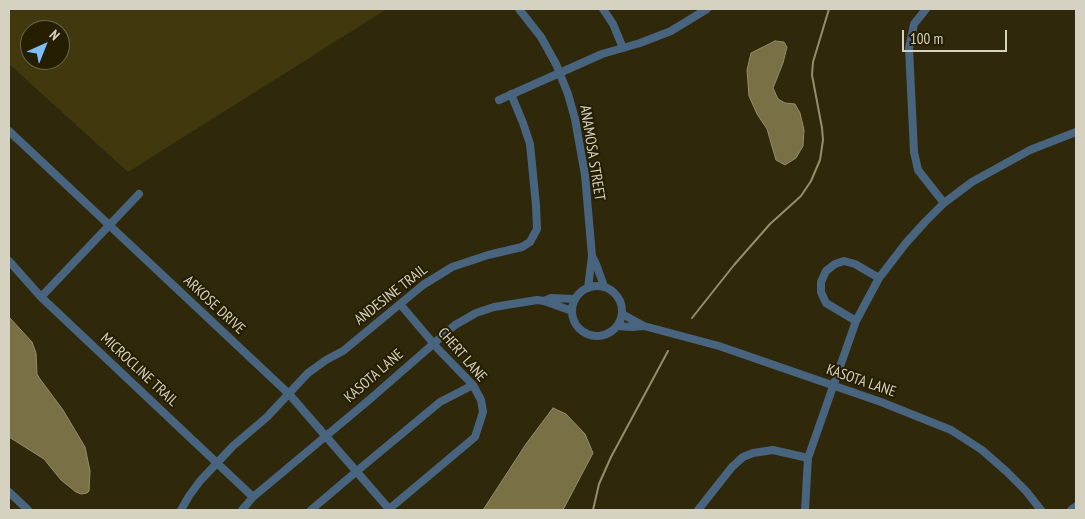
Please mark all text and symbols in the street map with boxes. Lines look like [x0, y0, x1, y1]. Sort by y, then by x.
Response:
north arrow [20, 20, 70, 70]
scale bar [905, 20, 1010, 52]
text: N [46, 26, 64, 44]
text: 100 m [910, 29, 943, 48]
street label: ANAMOSA STREET [576, 104, 608, 202]
street label: ANDESINE TRAIL [351, 261, 431, 329]
street label: ARKOSE DRIVE [179, 272, 249, 338]
street label: CHERT LANE [434, 324, 490, 386]
street label: MICROCLINE TRAIL [96, 329, 182, 411]
street label: KASOTA LANE [341, 345, 407, 407]
street label: KASOTA LANE [824, 361, 898, 401]

